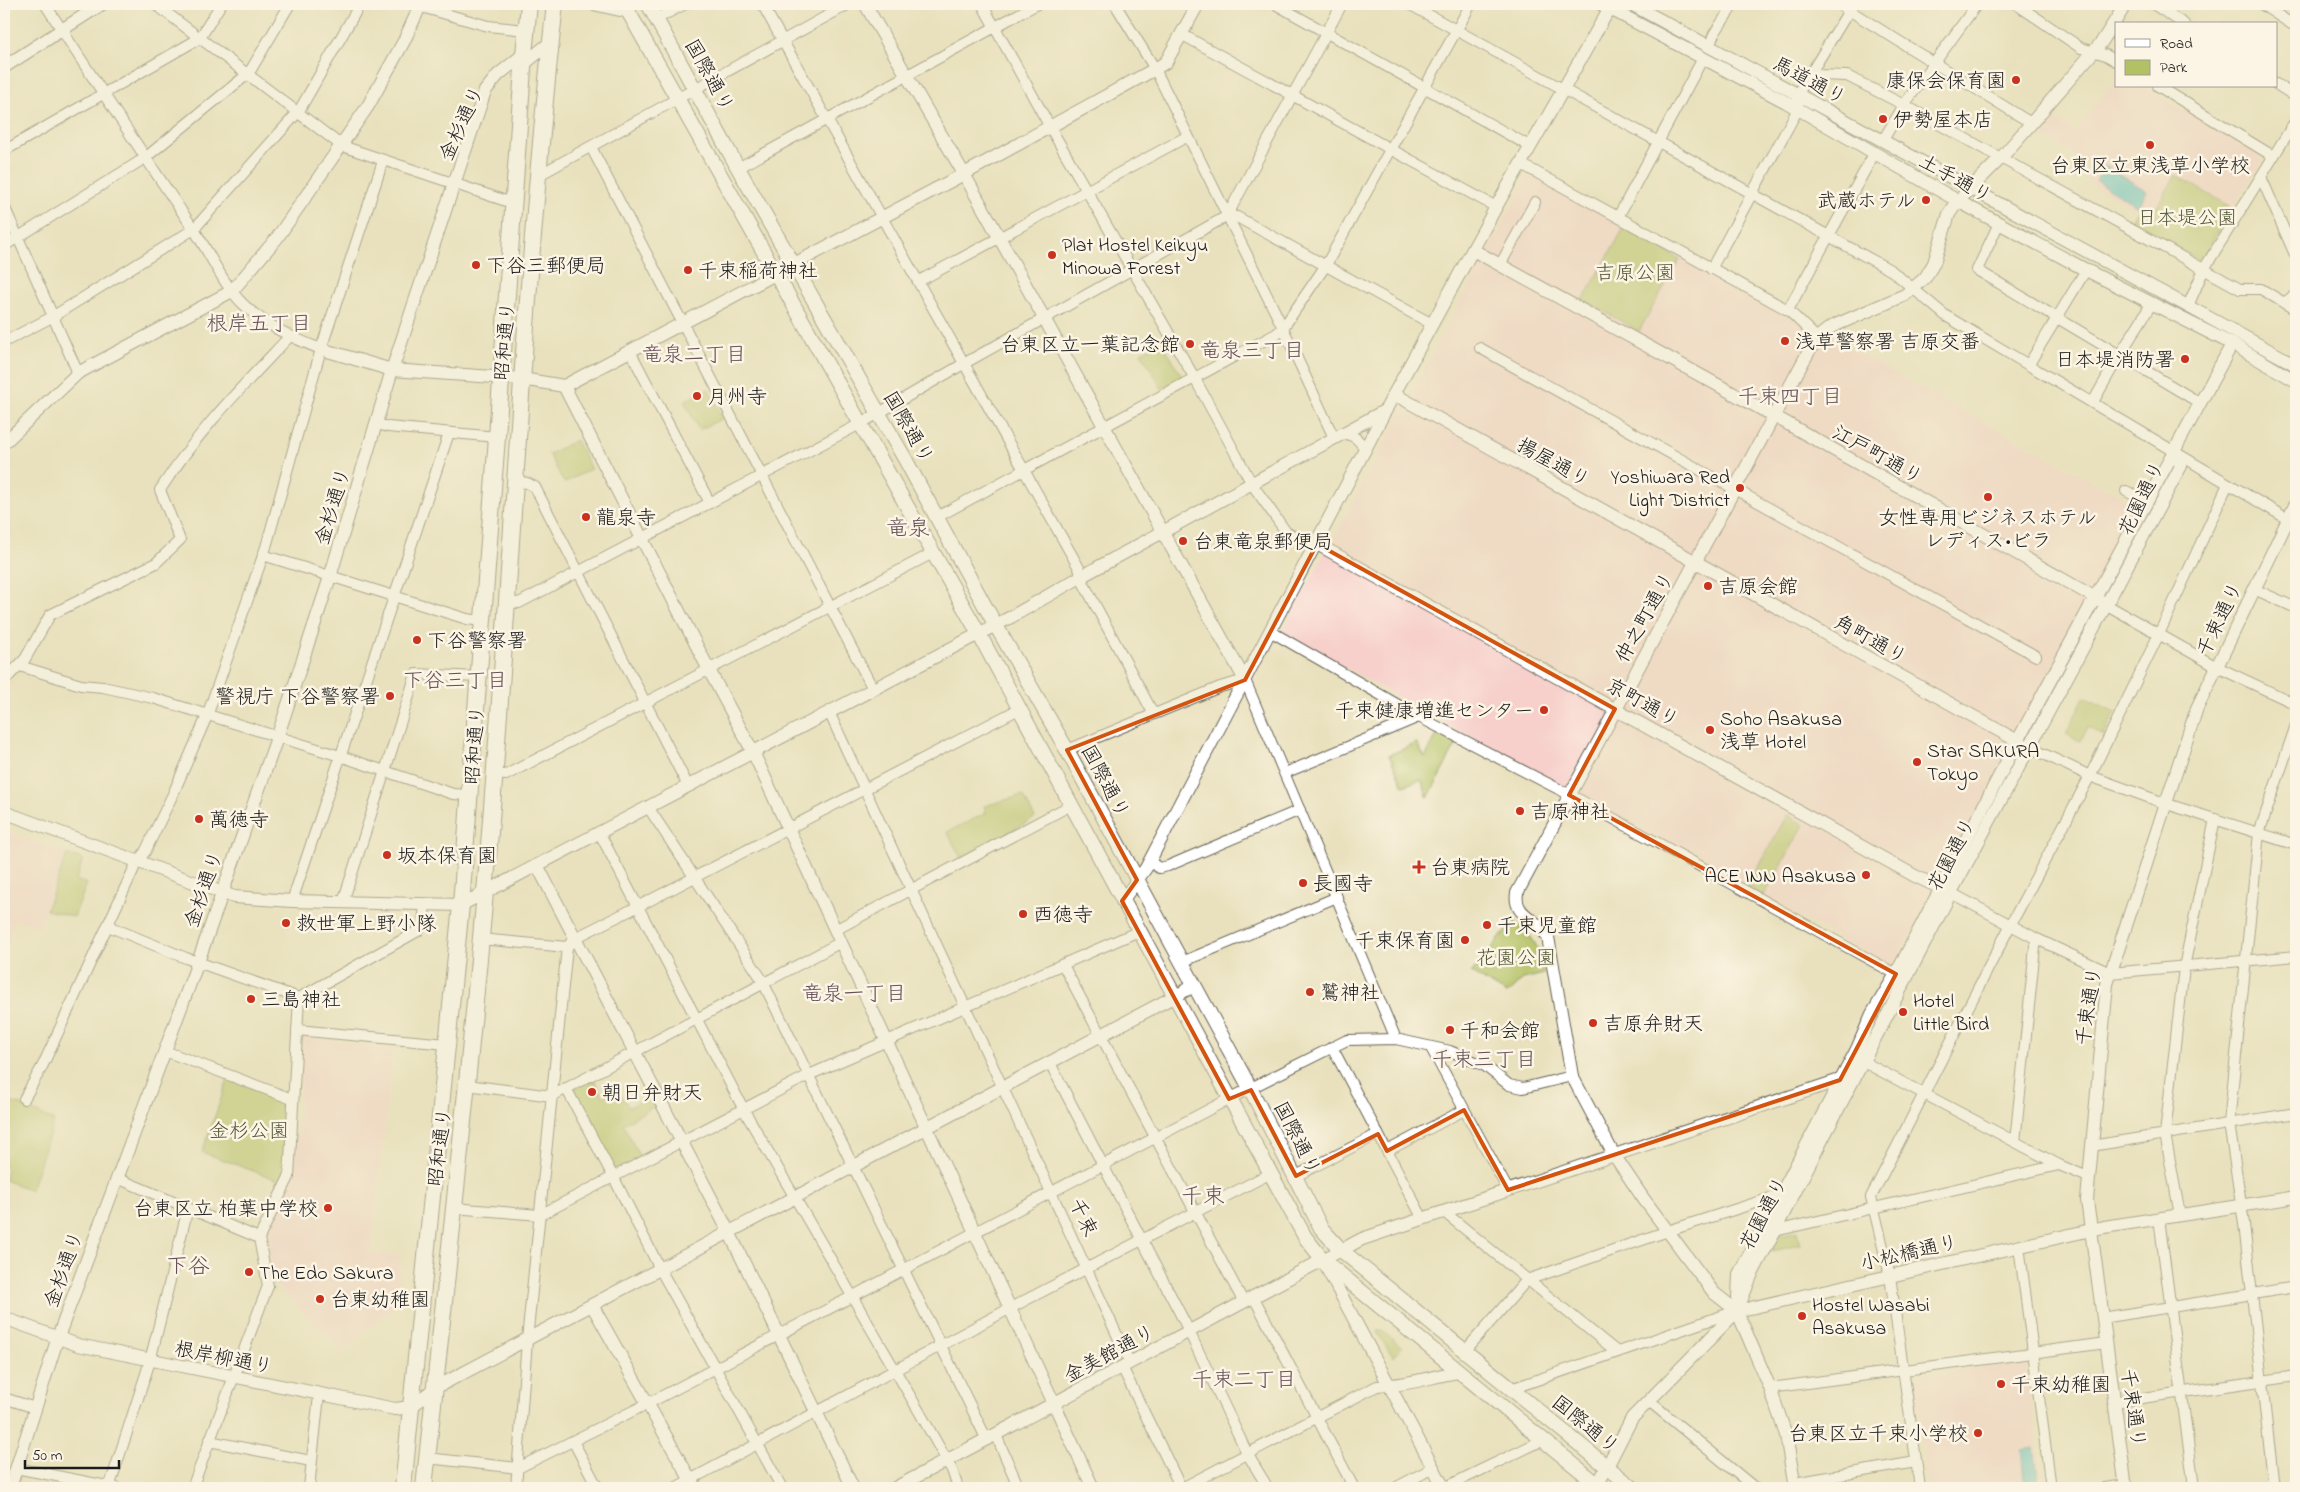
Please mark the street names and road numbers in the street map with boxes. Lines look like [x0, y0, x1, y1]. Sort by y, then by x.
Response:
street label: 国際通り [676, 34, 740, 118]
street label: 馬道通り [1767, 51, 1851, 114]
street label: 金杉通り [433, 82, 493, 166]
street label: 土手通り [1913, 148, 1997, 212]
street label: 昭和通り [489, 300, 524, 382]
street label: 国際通り [874, 386, 939, 470]
street label: 江戸町通り [1826, 419, 1928, 493]
street label: 揚屋通り [1511, 432, 1595, 496]
street label: 花園通り [2113, 457, 2174, 541]
street label: 金杉通り [309, 464, 360, 549]
street label: 仲之町通り [1609, 567, 1683, 669]
street label: 千束通り [2191, 578, 2252, 662]
street label: 角町通り [1828, 609, 1912, 673]
street label: 京町通り [1600, 672, 1684, 736]
street label: 昭和通り [459, 704, 494, 786]
street label: 国際通り [1072, 740, 1135, 824]
street label: 花園通り [1922, 813, 1985, 897]
street label: 金杉通り [179, 847, 232, 932]
street label: 千束通り [2070, 965, 2111, 1048]
street label: 国際通り [1265, 1097, 1327, 1181]
street label: 昭和通り [422, 1106, 461, 1189]
street label: 花園通り [1734, 1172, 1797, 1256]
street label: 千束 [1060, 1194, 1103, 1242]
street label: 金杉通り [38, 1227, 93, 1312]
street label: 小松橋通り [1858, 1229, 1962, 1280]
street label: 金美館通り [1059, 1319, 1161, 1391]
street label: 根岸柳通り [172, 1336, 275, 1383]
street label: 千束通り [2112, 1367, 2151, 1450]
street label: 国際通り [1544, 1390, 1625, 1462]

